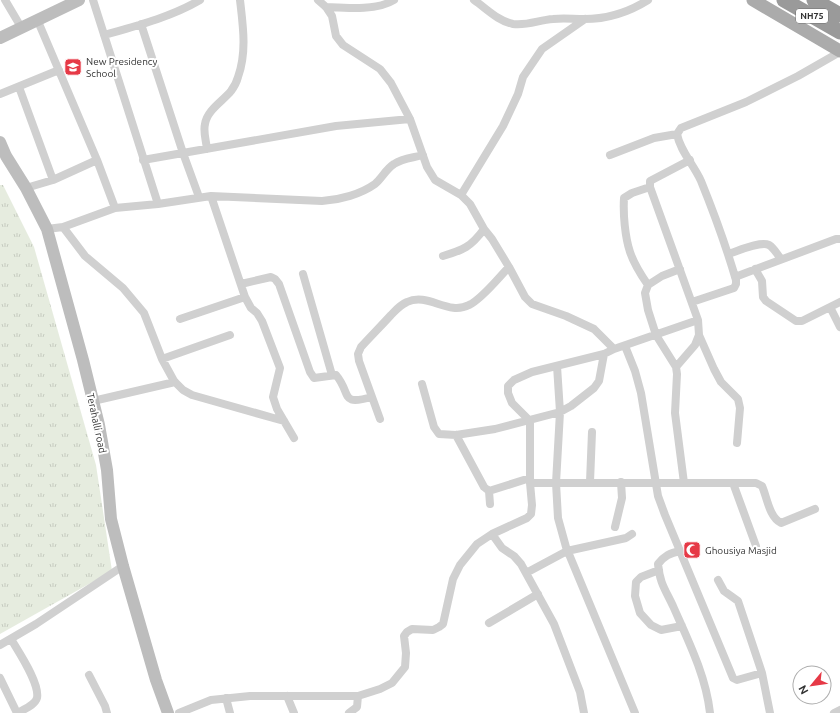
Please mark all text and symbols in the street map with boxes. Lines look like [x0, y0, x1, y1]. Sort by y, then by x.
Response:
road number: NH75 [796, 9, 828, 23]
place label: New Presidency School [86, 56, 158, 79]
school or university icon: New Presidency School [63, 57, 83, 77]
street label: Terahalli road [85, 392, 108, 454]
mosque icon: Ghousiya Masjid [682, 540, 702, 560]
place label: Ghousiya Masjid [705, 545, 777, 556]
north arrow [792, 665, 832, 705]
text: N [796, 683, 810, 696]

